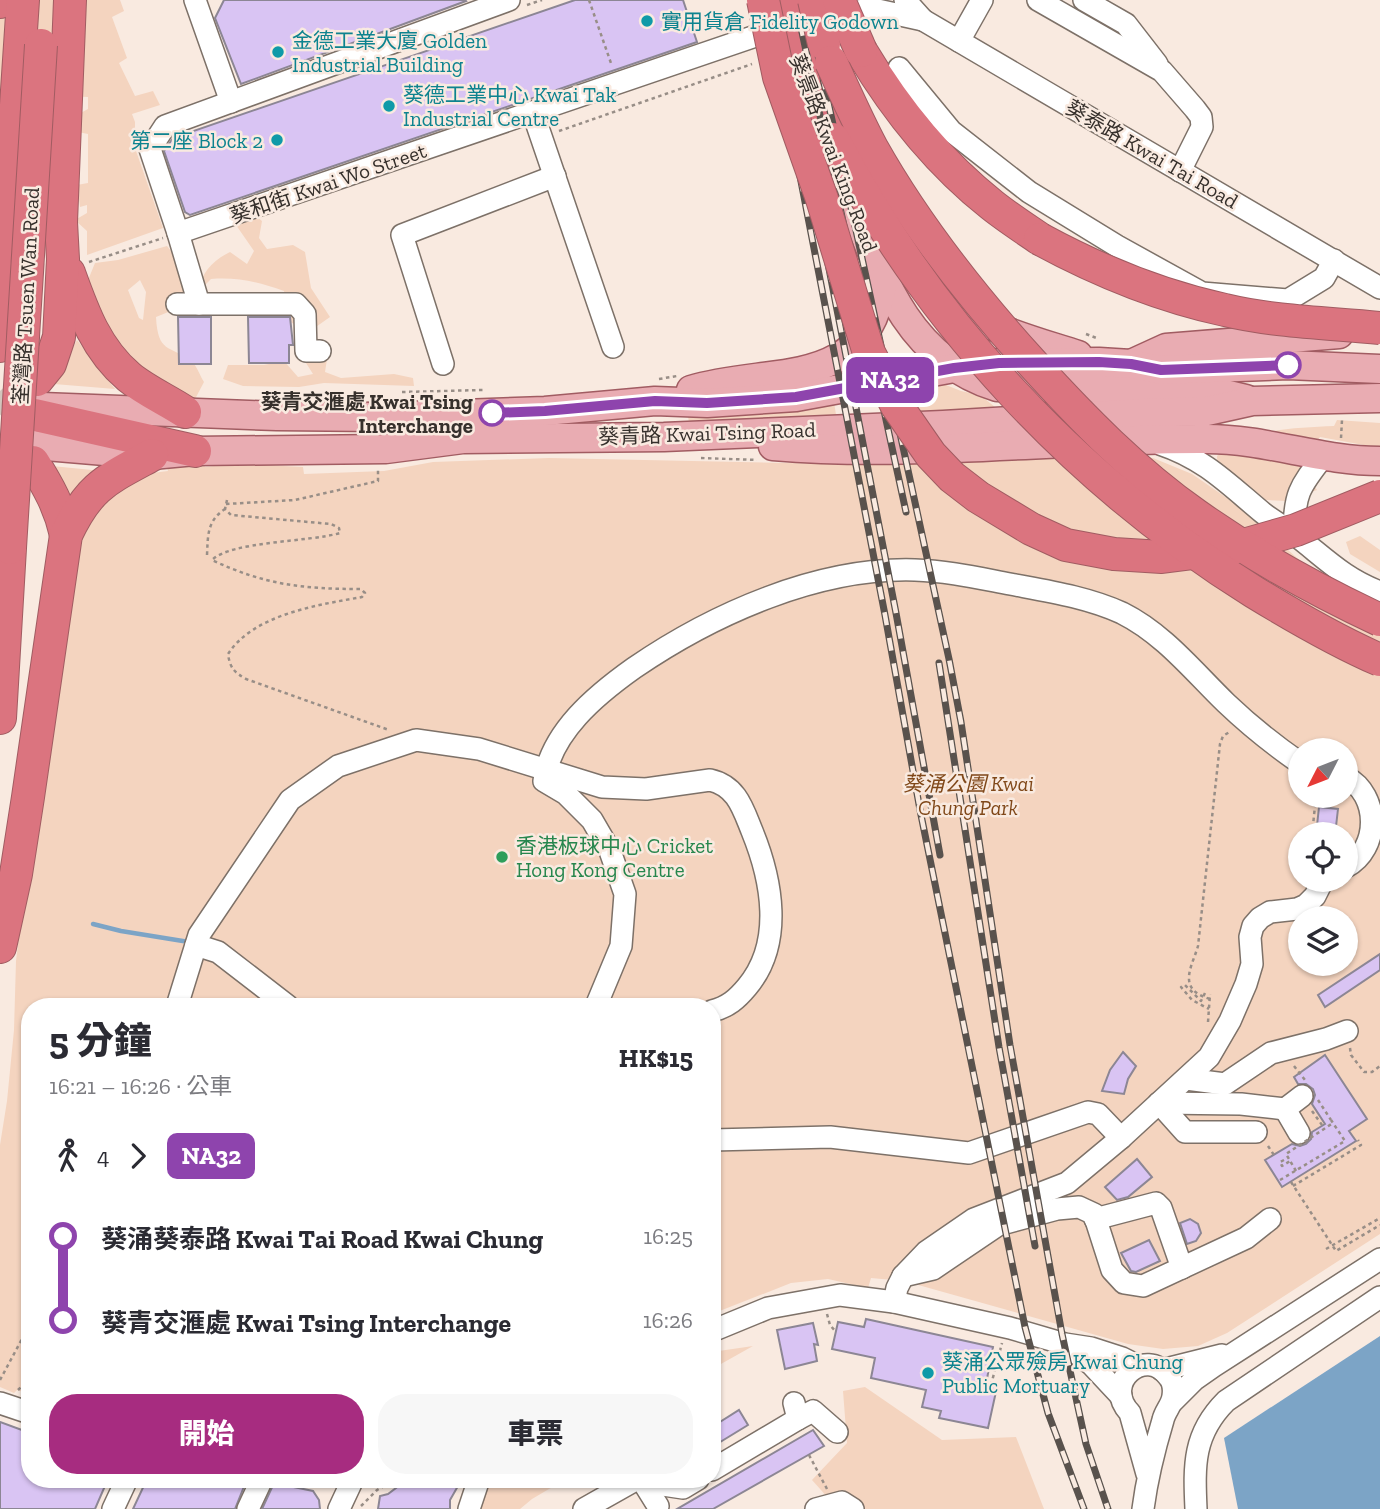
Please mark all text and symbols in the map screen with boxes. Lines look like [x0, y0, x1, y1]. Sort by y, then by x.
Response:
place label: 實用貨倉 Fidelity Godown [661, 9, 899, 34]
marker: 實用貨倉 Fidelity Godown [639, 13, 655, 29]
place label: 金德工業大廈 Golden Industrial Building [292, 28, 487, 77]
marker: 金德工業大廈 Golden Industrial Building [270, 44, 286, 60]
street label: 葵景路 Kwai King Road [785, 50, 883, 256]
place label: 葵德工業中心 Kwai Tak Industrial Centre [403, 82, 616, 131]
street label: 葵泰路 Kwai Tai Road [1061, 94, 1243, 214]
marker: 葵德工業中心 Kwai Tak Industrial Centre [381, 98, 397, 114]
place label: 第二座 Block 2 [130, 128, 263, 153]
marker: 第二座 Block 2 [269, 132, 285, 148]
street label: 葵和街 Kwai Wo Street [226, 138, 430, 228]
street label: 荃灣路 Tsuen Wan Road [8, 186, 44, 405]
unlabelled marker [1275, 352, 1301, 378]
line badge: NA32 [841, 357, 939, 403]
text: NA32 [860, 365, 920, 394]
place label: 葵青交滙處 Kwai Tsing Interchange [260, 389, 473, 438]
marker: 葵青交滙處 Kwai Tsing Interchange [479, 400, 505, 426]
street label: 葵青路 Kwai Tsing Road [598, 417, 817, 449]
north arrow [1288, 738, 1358, 808]
map controls [1288, 738, 1358, 976]
park label: 葵涌公園 Kwai Chung Park [902, 771, 1034, 820]
button: locate [1288, 822, 1358, 892]
place label: 香港板球中心 Cricket Hong Kong Centre [516, 833, 713, 882]
marker: 香港板球中心 Cricket Hong Kong Centre [494, 849, 510, 865]
button: layers [1288, 906, 1358, 976]
text: 5 分鐘 [49, 1018, 152, 1064]
text: HK$15 [619, 1042, 693, 1074]
text: 16:21 – 16:26 · 公車 [49, 1072, 232, 1100]
icon: walk [49, 1137, 87, 1175]
icon: forward [119, 1137, 157, 1175]
text: NA32 [181, 1141, 241, 1170]
text: 4 [97, 1142, 109, 1170]
text: 16:25 [643, 1222, 693, 1250]
text: 葵涌葵泰路 Kwai Tai Road Kwai Chung [101, 1223, 543, 1255]
text: 16:26 [643, 1306, 693, 1334]
text: 葵青交滙處 Kwai Tsing Interchange [101, 1307, 511, 1339]
place label: 葵涌公眾殮房 Kwai Chung Public Mortuary [942, 1349, 1183, 1398]
marker: 葵涌公眾殮房 Kwai Chung Public Mortuary [920, 1365, 936, 1381]
button: 開始 [49, 1394, 364, 1474]
button: 車票 [378, 1394, 693, 1474]

